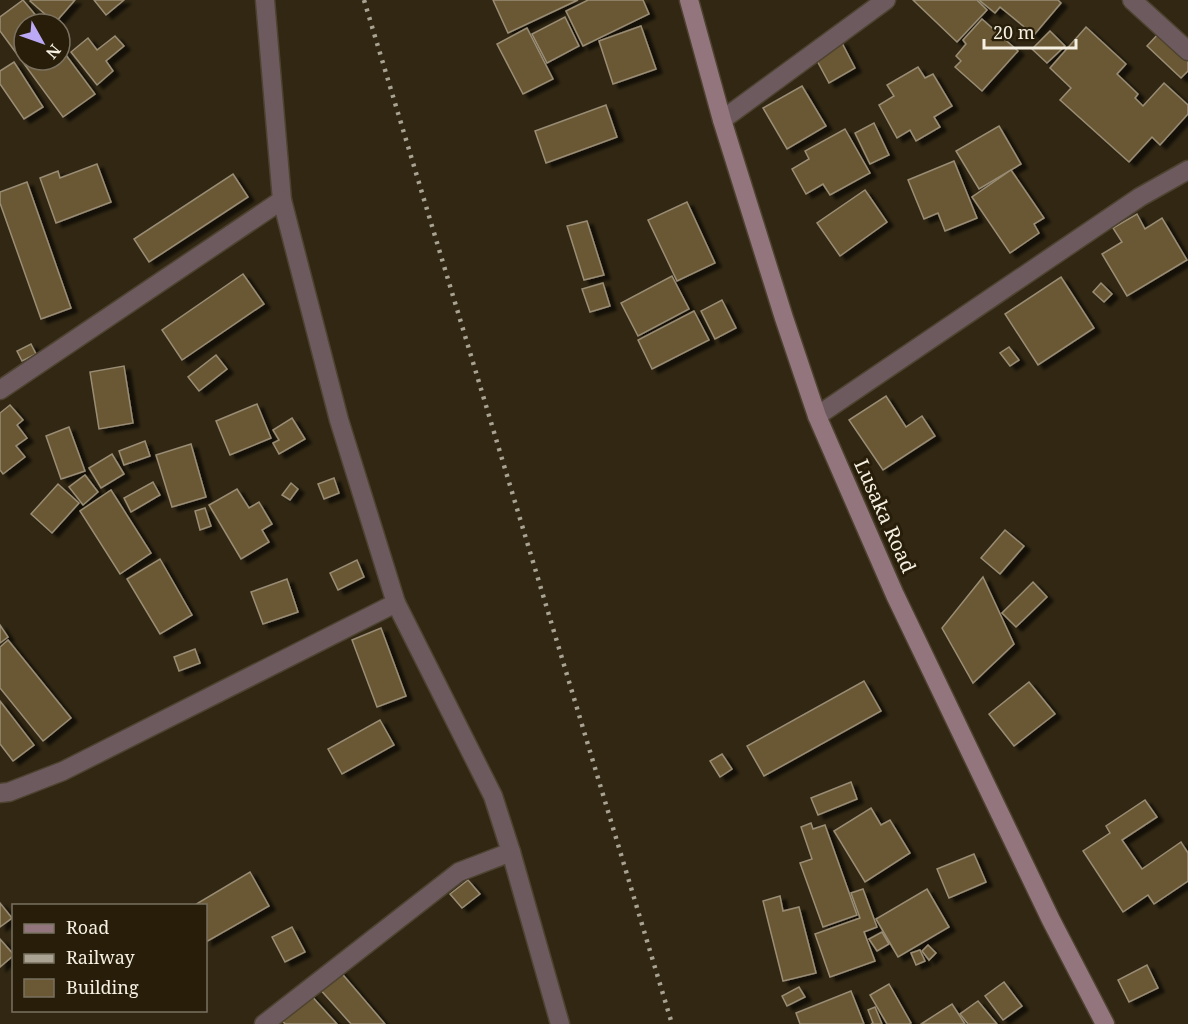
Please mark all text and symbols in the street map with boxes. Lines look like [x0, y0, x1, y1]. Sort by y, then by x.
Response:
north arrow [12, 12, 72, 72]
scale bar [984, 12, 1076, 50]
text: 20 m [993, 20, 1035, 44]
text: N [41, 40, 66, 64]
street label: Lusaka Road [848, 455, 923, 577]
legend [12, 904, 207, 1012]
text: Road [66, 915, 109, 939]
text: Railway [66, 945, 136, 969]
text: Building [66, 975, 139, 999]

